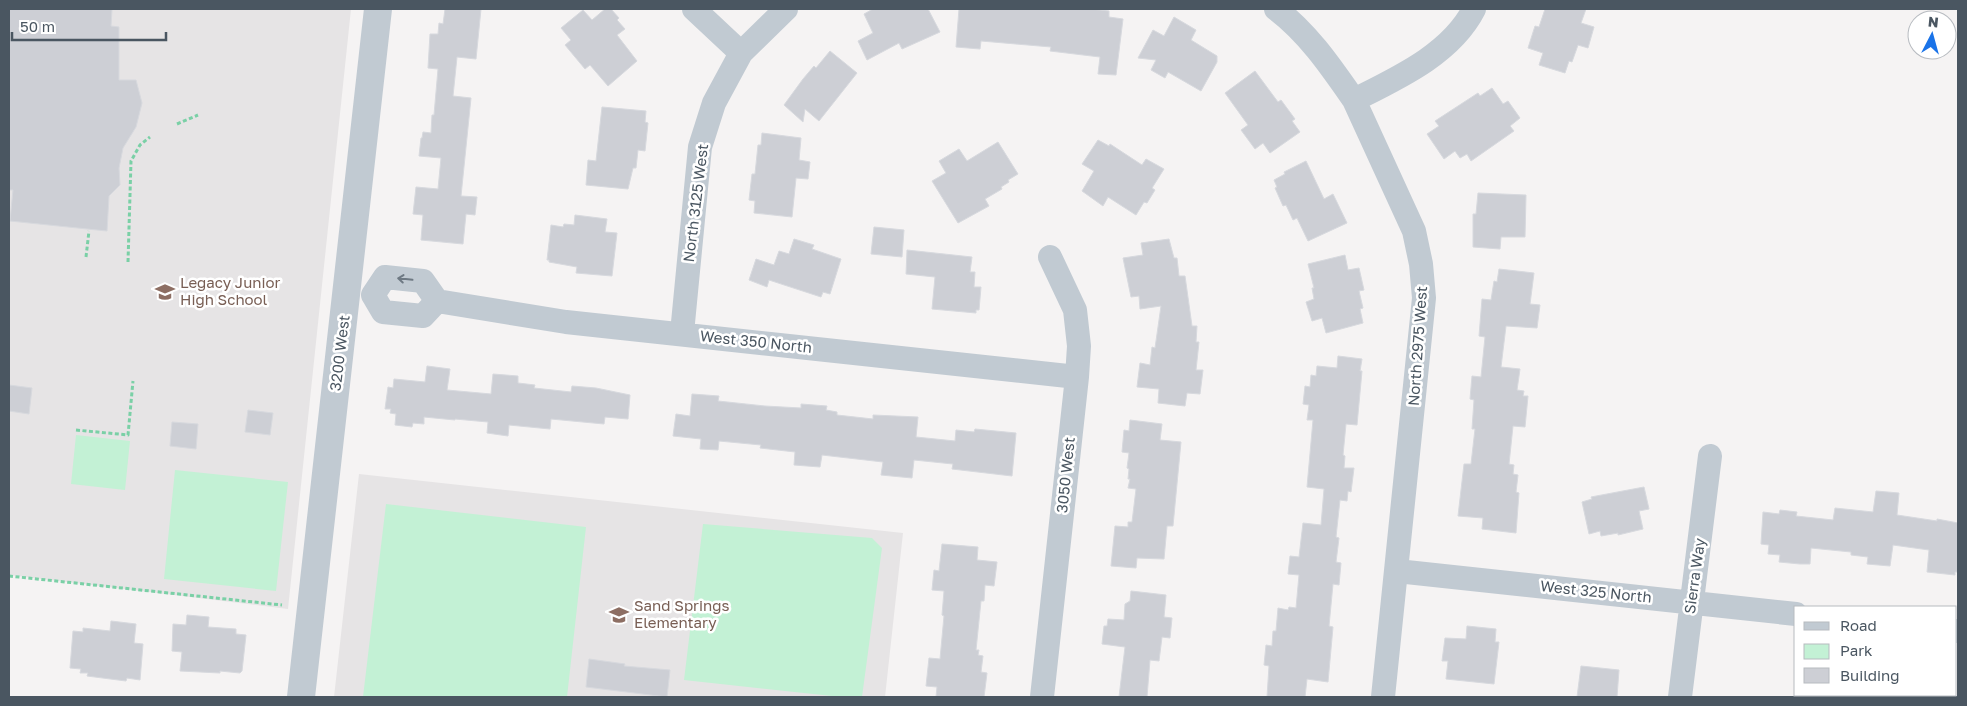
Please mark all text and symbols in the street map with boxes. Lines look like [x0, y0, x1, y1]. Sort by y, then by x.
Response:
scale bar [12, 10, 166, 42]
north arrow [1907, 10, 1957, 60]
text: N [1927, 13, 1940, 31]
text: 50 m [20, 17, 55, 35]
street label: North 3125 West [679, 143, 711, 263]
place label: Legacy Junior High School [180, 273, 280, 308]
one-way arrow [398, 274, 414, 284]
school or university icon: Legacy Junior High School [154, 281, 176, 303]
street label: North 2975 West [1404, 285, 1430, 406]
street label: 3200 West [325, 314, 353, 392]
street label: West 350 North [699, 326, 813, 356]
street label: 3050 West [1052, 436, 1078, 514]
street label: Sierra Way [1680, 536, 1708, 615]
street label: West 325 North [1540, 576, 1653, 606]
place label: Sand Springs Elementary [634, 596, 729, 631]
school or university icon: Sand Springs Elementary [608, 604, 630, 626]
legend [1794, 606, 1957, 696]
text: Road [1840, 616, 1877, 634]
text: Park [1840, 641, 1873, 659]
text: Building [1840, 666, 1900, 684]

